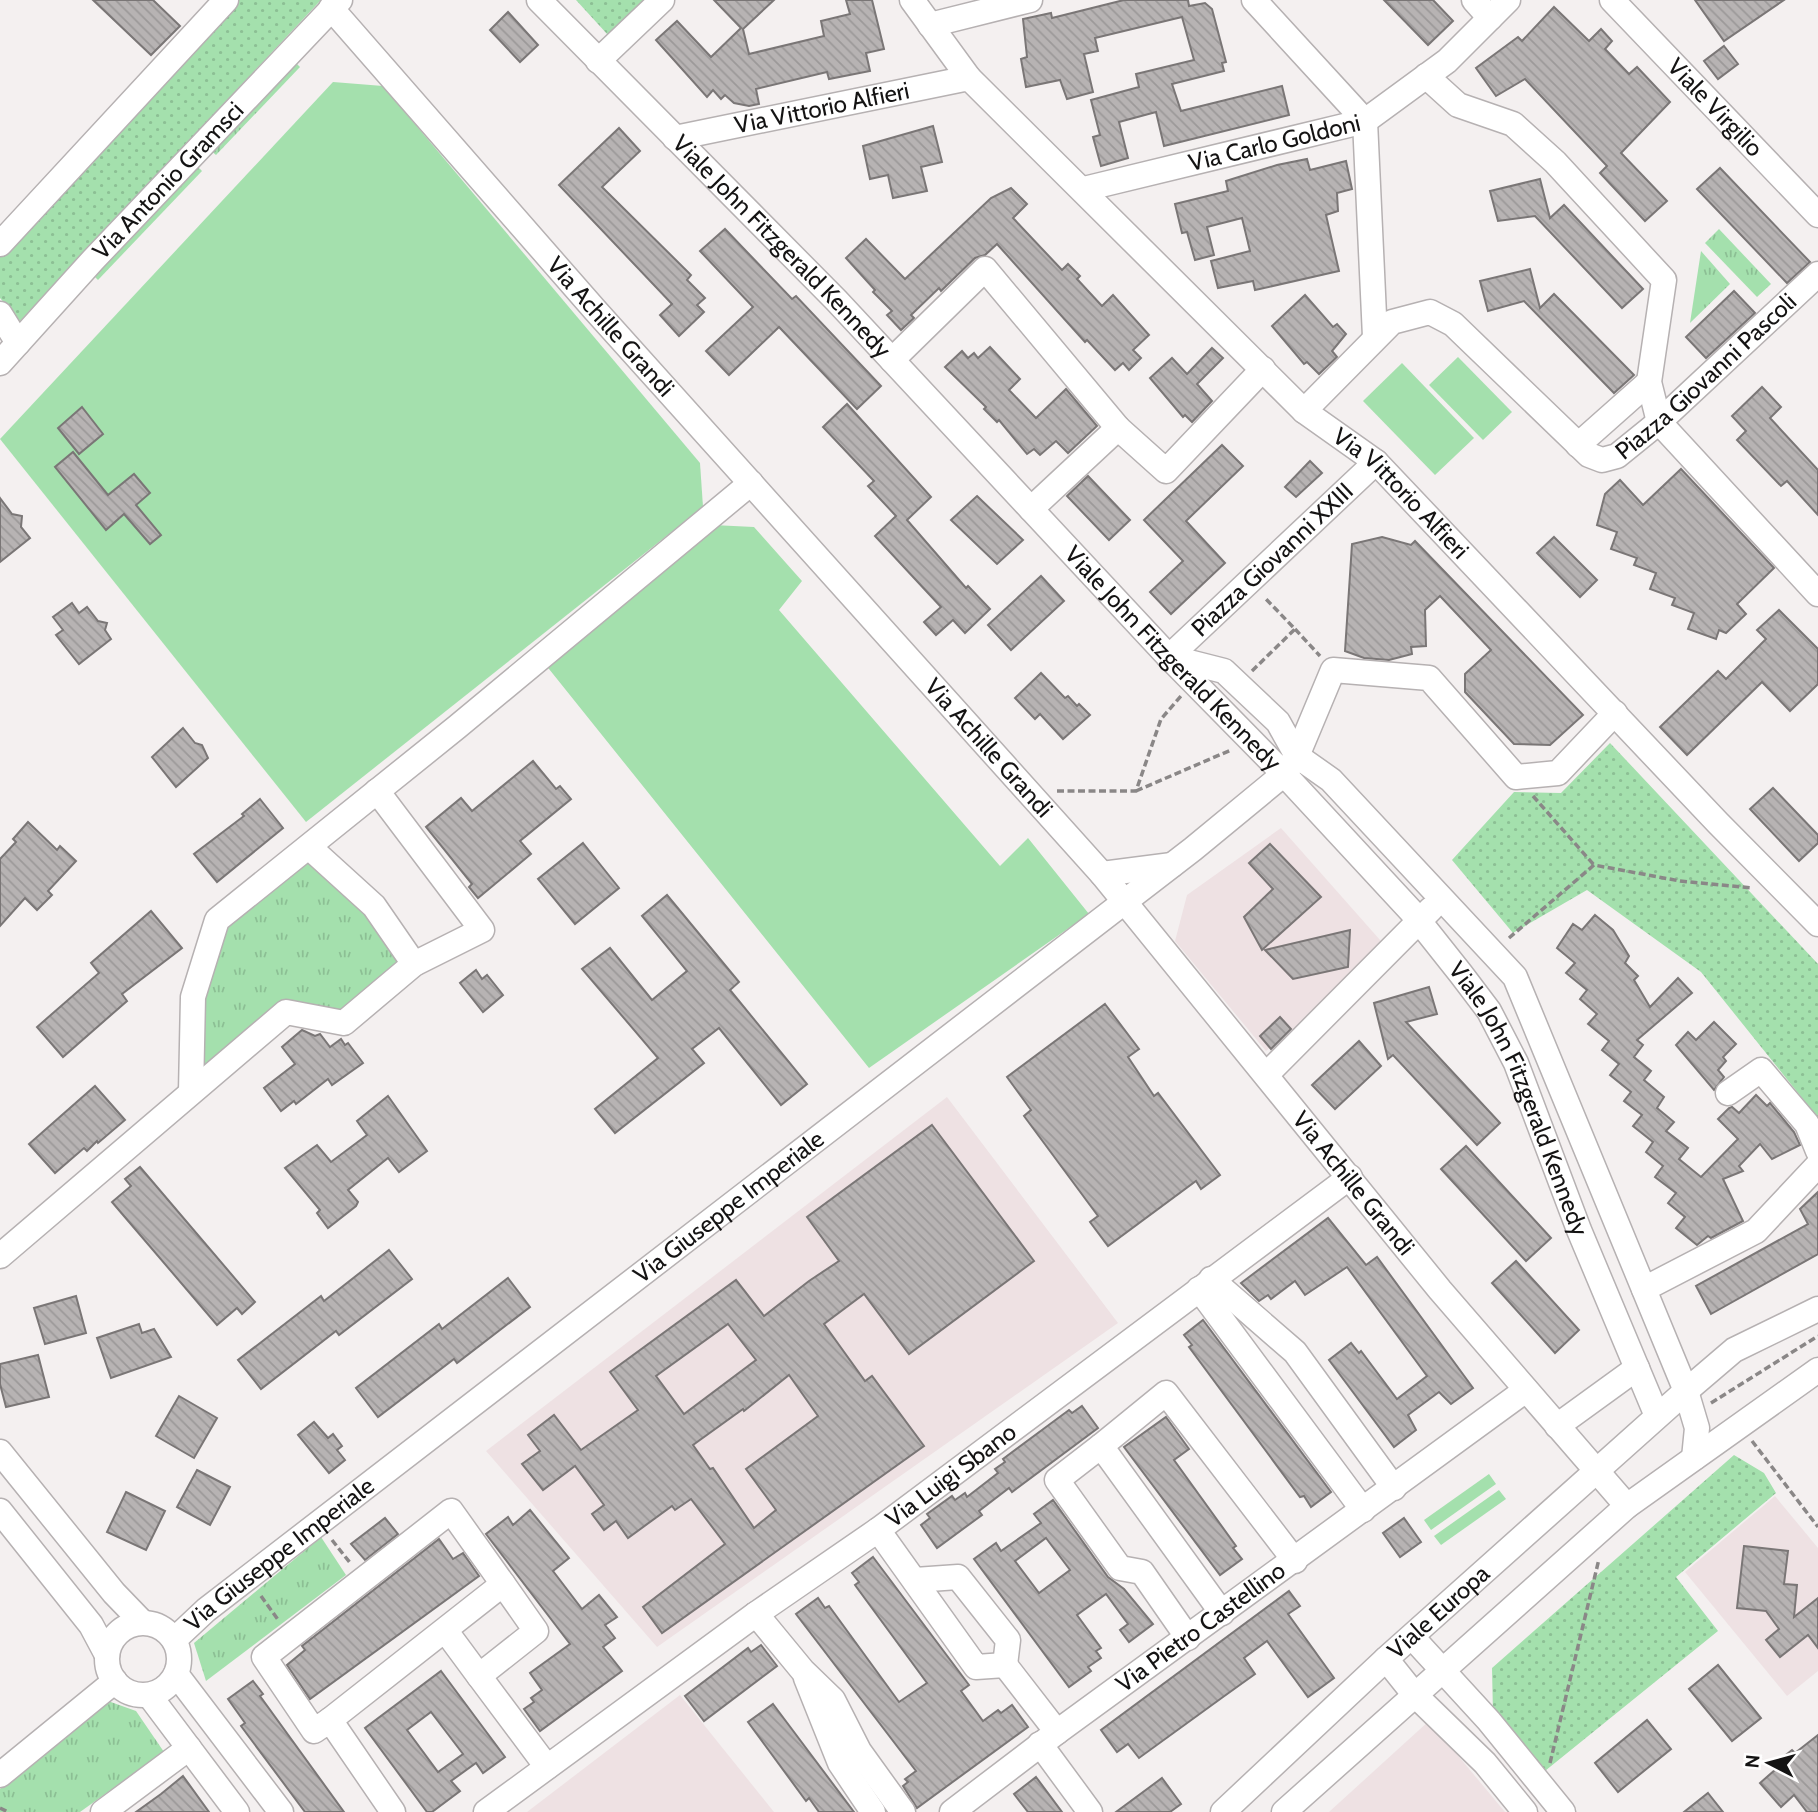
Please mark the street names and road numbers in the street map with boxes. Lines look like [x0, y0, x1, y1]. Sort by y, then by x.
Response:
street label: Viale Virgilio [1662, 52, 1769, 163]
street label: Via Vittorio Alfieri [732, 76, 912, 139]
street label: Via Antonio Gramsci [86, 96, 249, 265]
street label: Via Carlo Goldoni [1186, 108, 1363, 177]
street label: Viale John Fitzgerald Kennedy [667, 129, 897, 364]
street label: Via Achille Grandi [541, 251, 681, 402]
street label: Piazza Giovanni Pascoli [1609, 287, 1802, 465]
street label: Via Vittorio Alfieri [1328, 421, 1475, 565]
street label: Piazza Giovanni XXIII [1185, 476, 1359, 642]
street label: Viale John Fitzgerald Kennedy [1059, 540, 1288, 777]
street label: Via Achille Grandi [919, 672, 1059, 823]
street label: Viale John Fitzgerald Kennedy [1443, 955, 1595, 1240]
street label: Via Achille Grandi [1287, 1105, 1421, 1261]
street label: Via Giuseppe Imperiale [627, 1124, 830, 1289]
street label: Via Luigi Sbano [880, 1417, 1022, 1533]
street label: Via Giuseppe Imperiale [178, 1471, 380, 1637]
street label: Via Pietro Castellino [1110, 1555, 1291, 1698]
street label: Viale Europa [1381, 1558, 1495, 1665]

